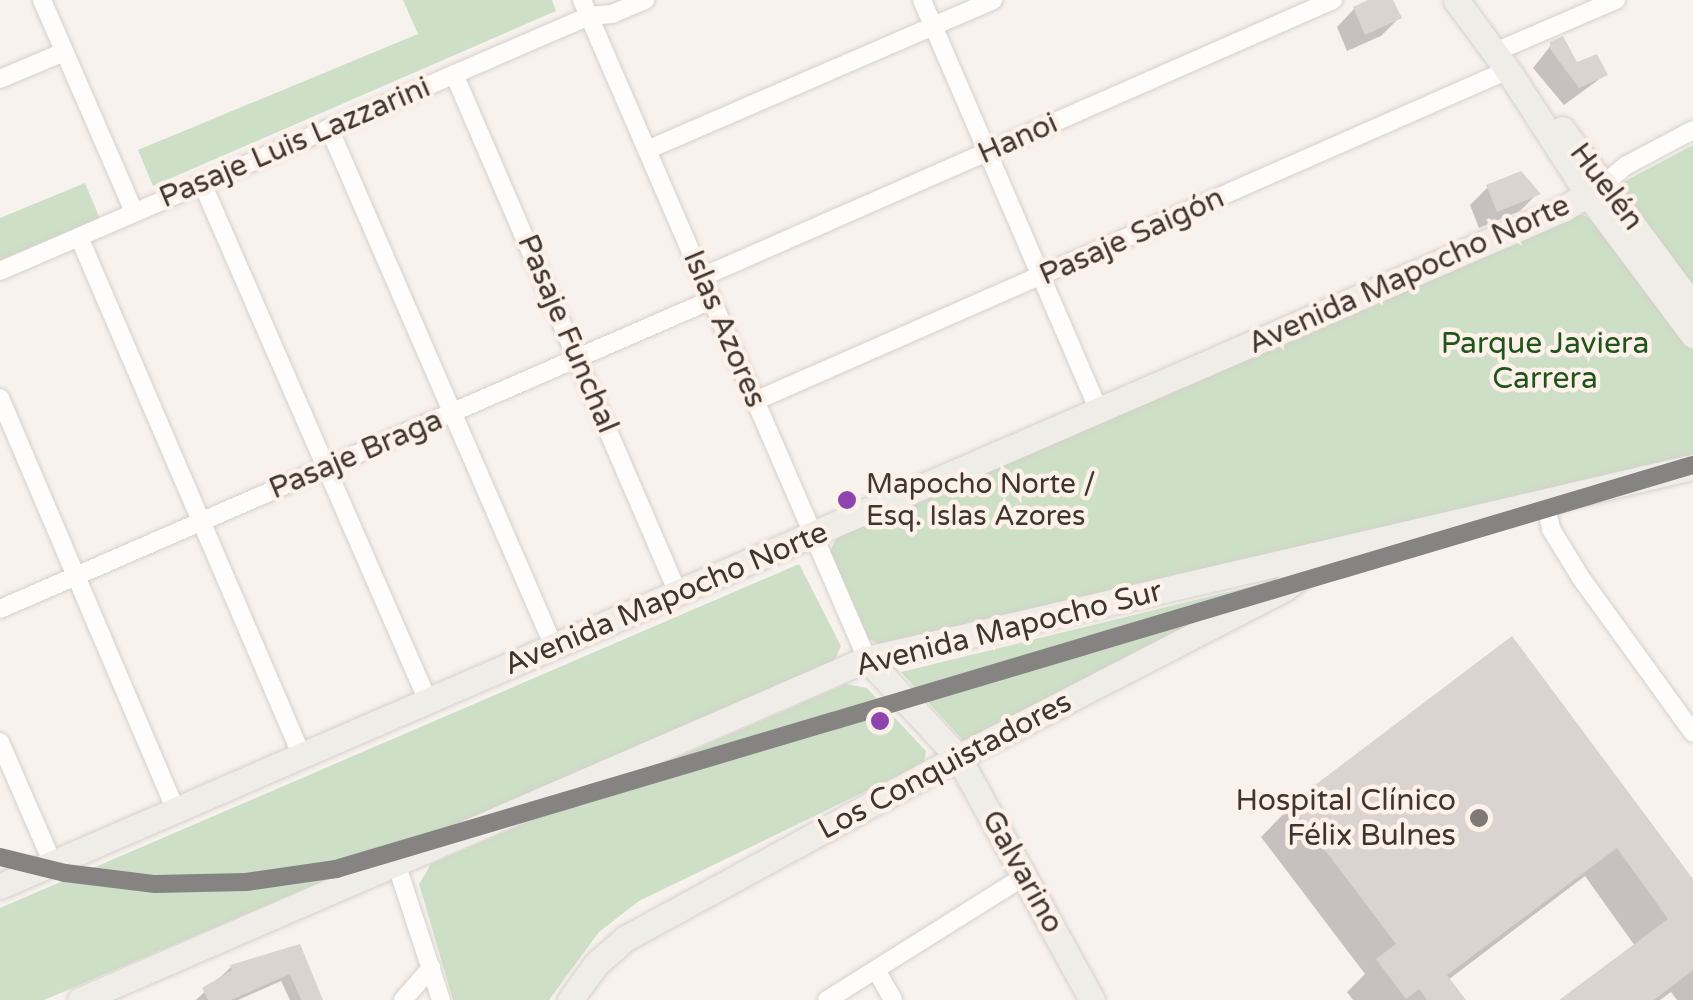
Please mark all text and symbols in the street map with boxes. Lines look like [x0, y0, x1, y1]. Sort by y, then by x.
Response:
street label: Pasaje Luis Lazzarini [154, 70, 436, 216]
street label: Hanoi [973, 106, 1063, 172]
street label: Huelén [1561, 136, 1651, 238]
street label: Pasaje Saigón [1034, 180, 1230, 294]
street label: Avenida Mapocho Norte [1243, 188, 1575, 362]
street label: Pasaje Funchal [509, 229, 625, 439]
street label: Islas Azores [675, 245, 773, 413]
park label: Parque Javiera Carrera [1441, 326, 1649, 396]
street label: Pasaje Braga [264, 402, 448, 508]
place label: Mapocho Norte / Esq. Islas Azores [866, 467, 1096, 533]
marker: Mapocho Norte / Esq. Islas Azores [837, 490, 857, 510]
street label: Avenida Mapocho Norte [499, 514, 833, 684]
street label: Avenida Mapocho Sur [852, 573, 1166, 685]
street label: Los Conquistadores [812, 684, 1078, 848]
unlabelled marker [870, 711, 890, 731]
place label: Hospital Clínico Félix Bulnes [1236, 783, 1456, 854]
street label: Galvarino [974, 804, 1070, 940]
marker: Hospital Clínico Félix Bulnes [1466, 805, 1492, 831]

